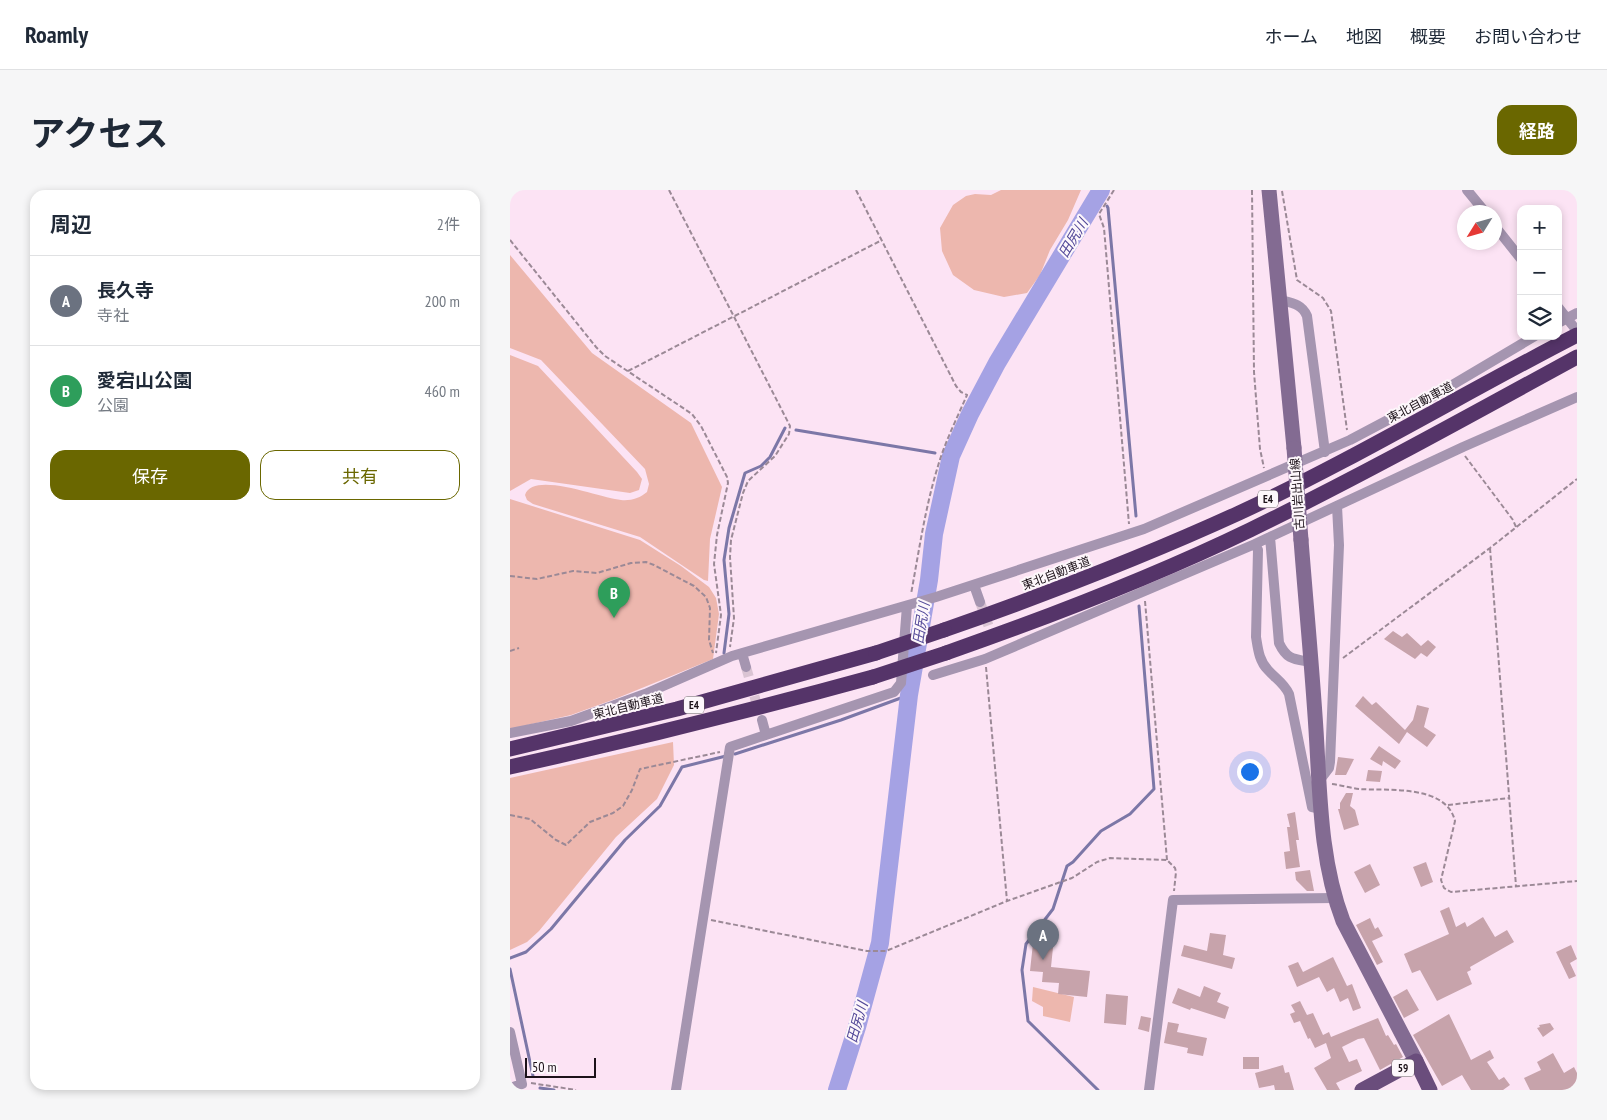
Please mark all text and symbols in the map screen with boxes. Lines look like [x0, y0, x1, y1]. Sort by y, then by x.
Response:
text: Roamly [25, 19, 88, 50]
text: ホーム [1265, 25, 1318, 48]
text: 地図 [1346, 25, 1382, 48]
text: 概要 [1410, 25, 1446, 48]
text: お問い合わせ [1474, 25, 1582, 48]
button: 経路 [1497, 105, 1577, 155]
text: アクセス [30, 110, 168, 156]
north arrow [1457, 205, 1502, 250]
map controls [1517, 205, 1562, 340]
button: + [1517, 205, 1562, 250]
text: 周辺 [50, 211, 92, 238]
text: 2件 [437, 214, 460, 234]
water label: 田尻川 [1054, 214, 1093, 261]
button: − [1517, 250, 1562, 295]
text: 長久寺 [97, 278, 154, 302]
text: A [62, 291, 70, 311]
text: 200 m [425, 291, 460, 311]
button: layers [1517, 295, 1562, 340]
text: 寺社 [97, 305, 129, 325]
text: 愛宕山公園 [97, 368, 192, 392]
street label: 東北自動車道 [1385, 378, 1455, 426]
text: B [62, 381, 70, 401]
text: 460 m [425, 381, 460, 401]
text: 公園 [97, 395, 129, 415]
button: 保存 [50, 450, 250, 500]
button: 共有 [260, 450, 460, 500]
street label: 古川岩出山線 [1287, 458, 1307, 530]
road number: E4 [1258, 490, 1278, 508]
street label: 東北自動車道 [1020, 553, 1092, 593]
pin: B [598, 577, 630, 618]
water label: 田尻川 [909, 599, 933, 645]
street label: 東北自動車道 [591, 690, 665, 722]
road number: E4 [684, 696, 704, 714]
your location [1237, 759, 1263, 785]
pin: A [1027, 919, 1059, 960]
water label: 田尻川 [843, 997, 872, 1045]
scale bar [525, 1055, 596, 1078]
text: 50 m [532, 1058, 557, 1076]
road number: 59 [1392, 1060, 1414, 1076]

